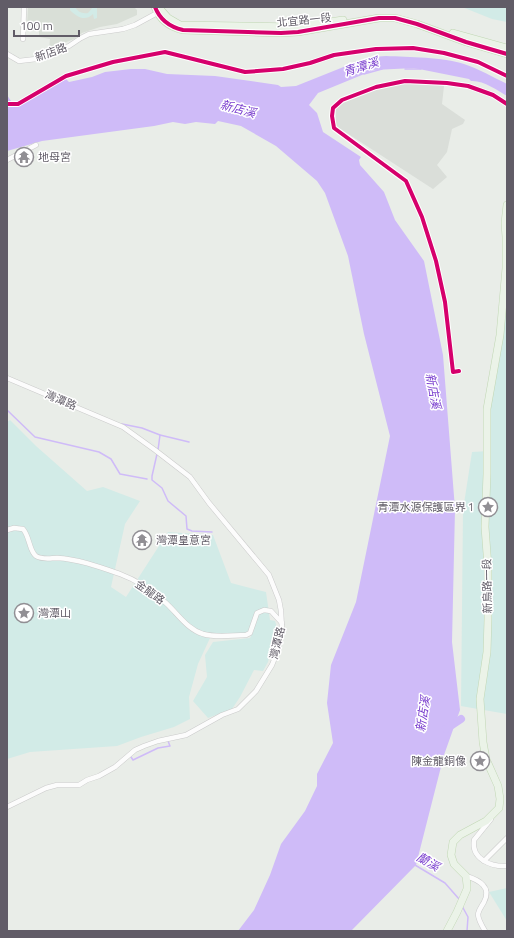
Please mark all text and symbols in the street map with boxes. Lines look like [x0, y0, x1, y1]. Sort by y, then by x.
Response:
street label: 北宜路一段 [276, 9, 332, 31]
scale bar [14, 12, 79, 38]
text: 100 m [20, 16, 53, 35]
street label: 新店路 [33, 39, 69, 65]
water label: 青潭溪 [341, 51, 383, 81]
water label: 新店溪 [218, 95, 260, 123]
temple icon: 地母宮 [13, 146, 35, 168]
place label: 地母宮 [38, 149, 71, 165]
water label: 新店溪 [421, 371, 447, 412]
street label: 灣潭路 [43, 386, 79, 414]
place icon: 青潭水源保護區界 1 [477, 496, 499, 518]
place label: 青潭水源保護區界 1 [377, 499, 474, 515]
temple icon: 灣潭皇意宮 [131, 529, 153, 551]
place label: 灣潭皇意宮 [156, 532, 211, 548]
street label: 新烏路一段 [479, 558, 495, 614]
street label: 金龍路 [132, 576, 168, 608]
place icon: 灣潭山 [13, 602, 35, 624]
place label: 灣潭山 [38, 605, 71, 621]
street label: 灣潭路 [265, 625, 289, 661]
water label: 新店溪 [410, 693, 435, 733]
place icon: 陳金龍銅像 [469, 750, 491, 772]
place label: 陳金龍銅像 [411, 753, 466, 769]
water label: 蘭溪 [413, 847, 445, 877]

